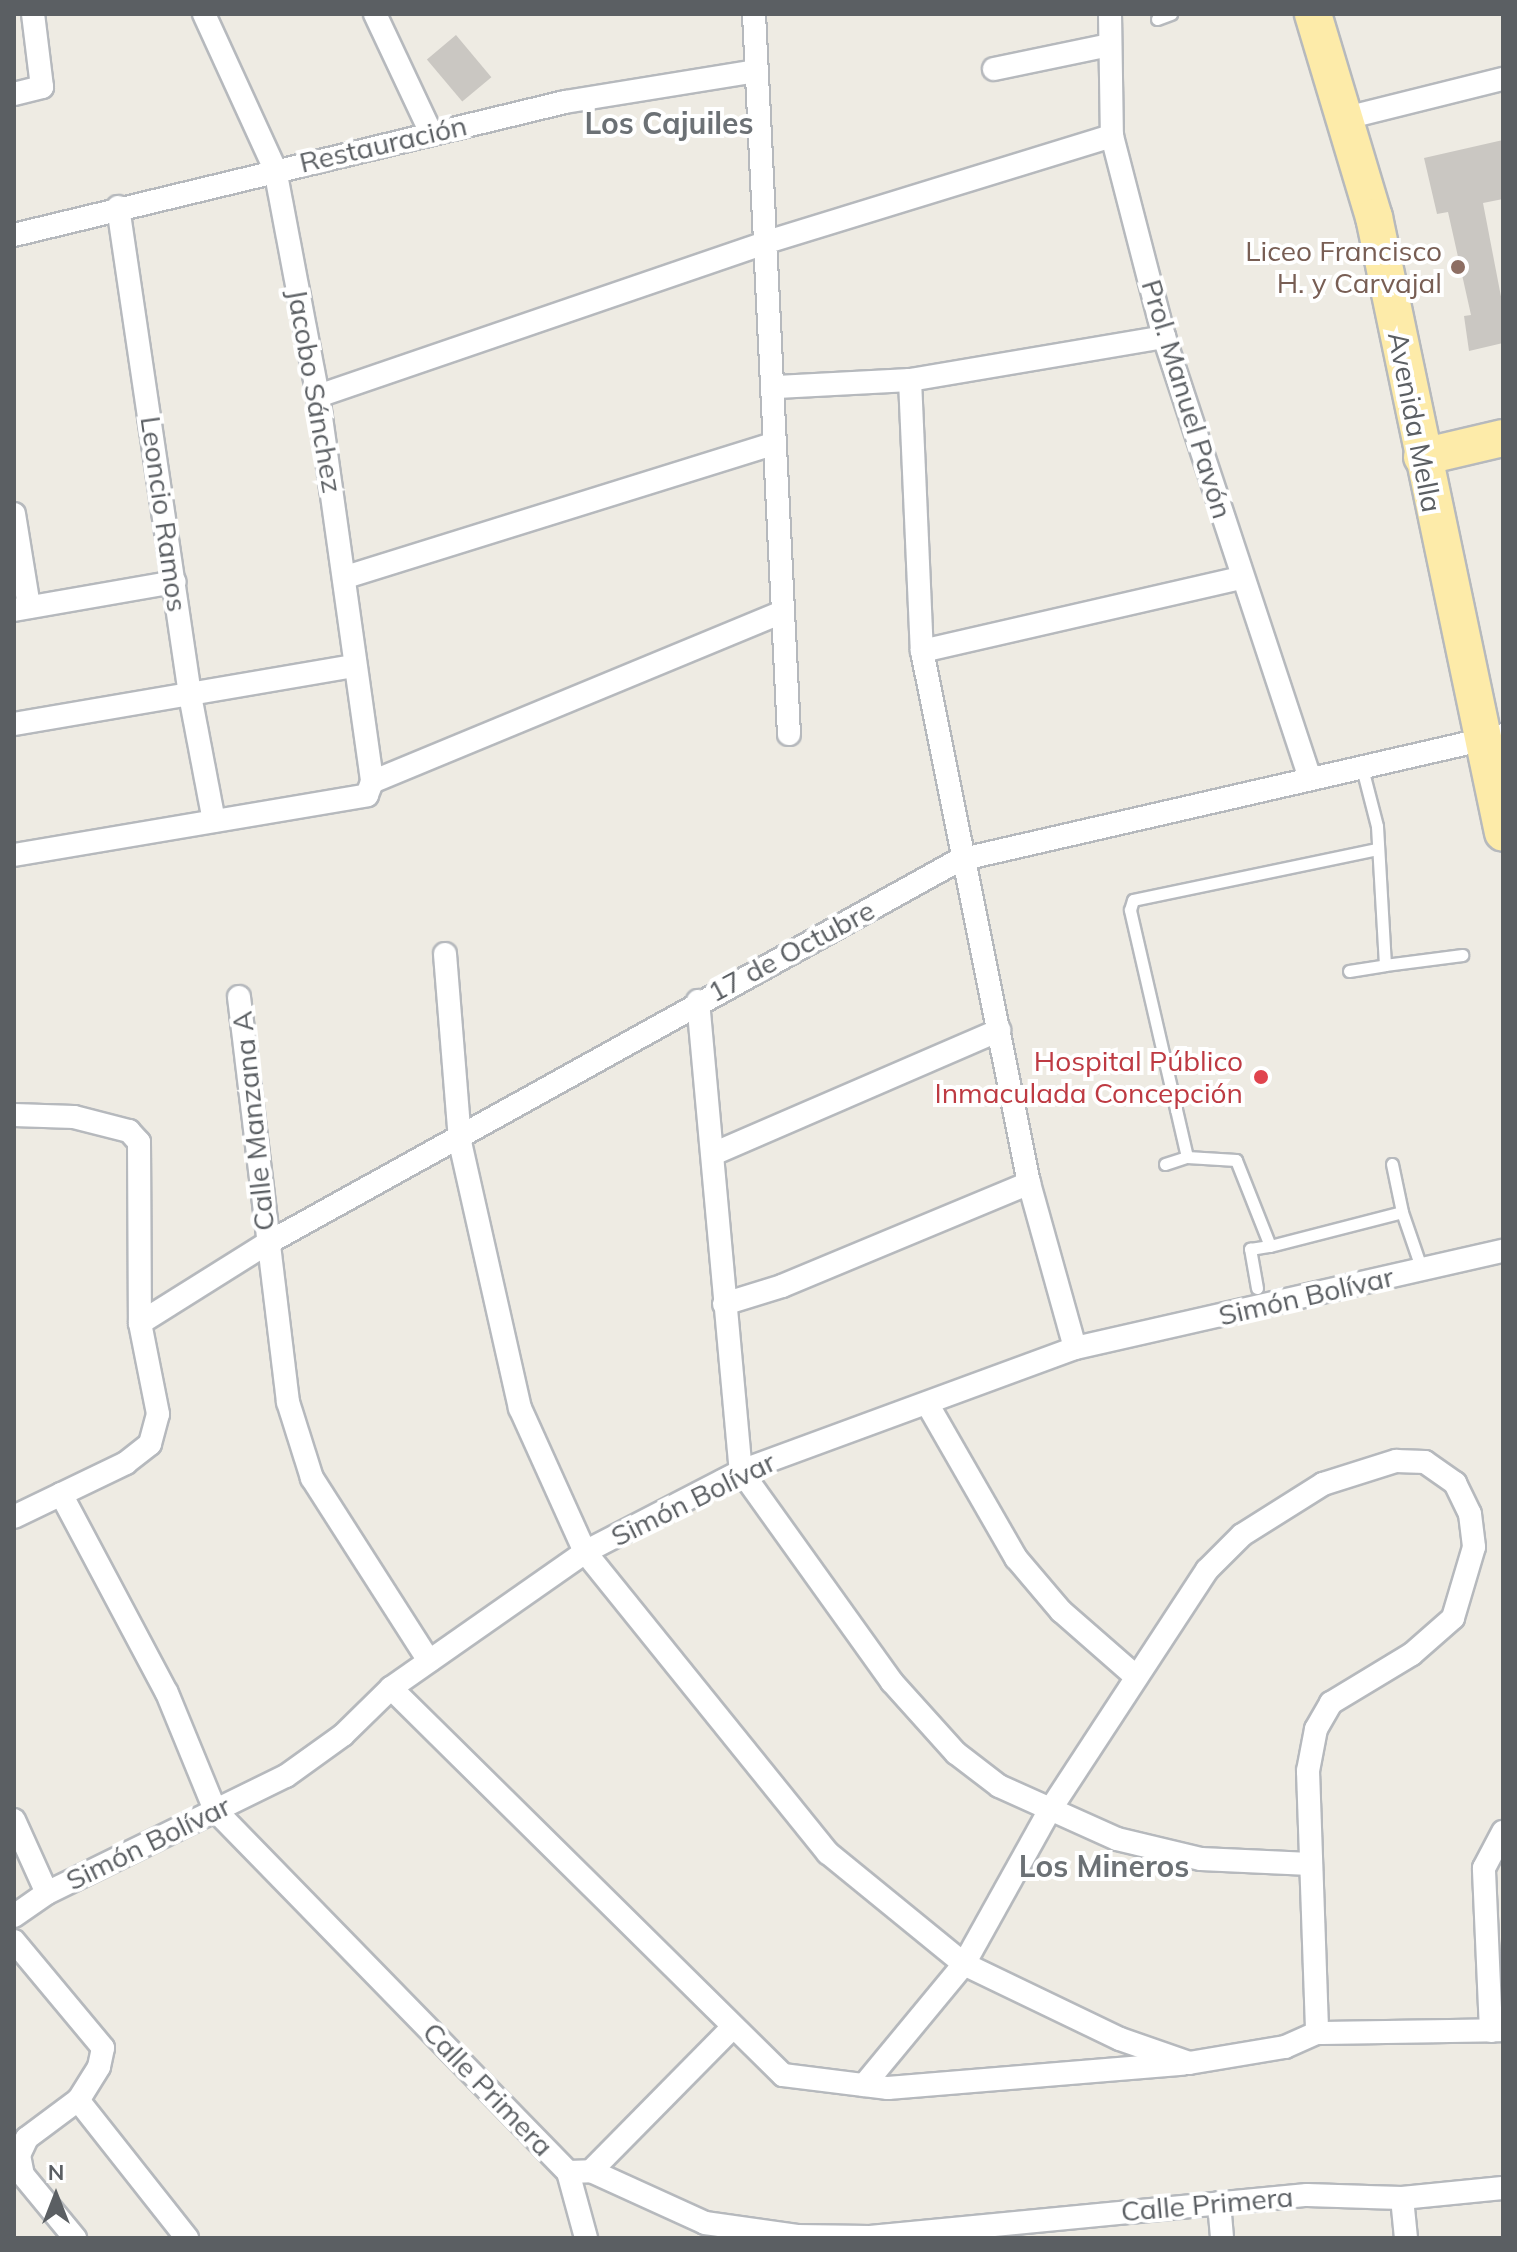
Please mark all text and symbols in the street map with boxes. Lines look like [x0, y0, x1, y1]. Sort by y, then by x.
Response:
district label: Los Cajuiles [584, 105, 754, 141]
street label: Restauración [296, 108, 470, 180]
place label: Liceo Francisco H. y Carvajal [1245, 234, 1442, 300]
marker: Liceo Francisco H. y Carvajal [1449, 258, 1467, 276]
street label: Prol. Manuel Pavón [1135, 275, 1239, 523]
street label: Jacobo Sánchez [281, 287, 349, 495]
street label: Avenida Mella [1381, 329, 1449, 515]
street label: Leoncio Ramos [134, 414, 194, 614]
street label: 17 de Octubre [702, 893, 880, 1009]
street label: Calle Manzana A [225, 1009, 281, 1233]
place label: Hospital Público Inmaculada Concepción [934, 1044, 1243, 1110]
marker: Hospital Público Inmaculada Concepción [1250, 1066, 1272, 1088]
street label: Simón Bolívar [1215, 1260, 1397, 1332]
street label: Simón Bolívar [606, 1445, 780, 1553]
street label: Simón Bolívar [61, 1789, 235, 1897]
district label: Los Mineros [1019, 1848, 1189, 1884]
street label: Calle Primera [416, 2015, 560, 2163]
north arrow [16, 2156, 96, 2236]
text: N [48, 2158, 64, 2186]
street label: Calle Primera [1119, 2180, 1295, 2228]

